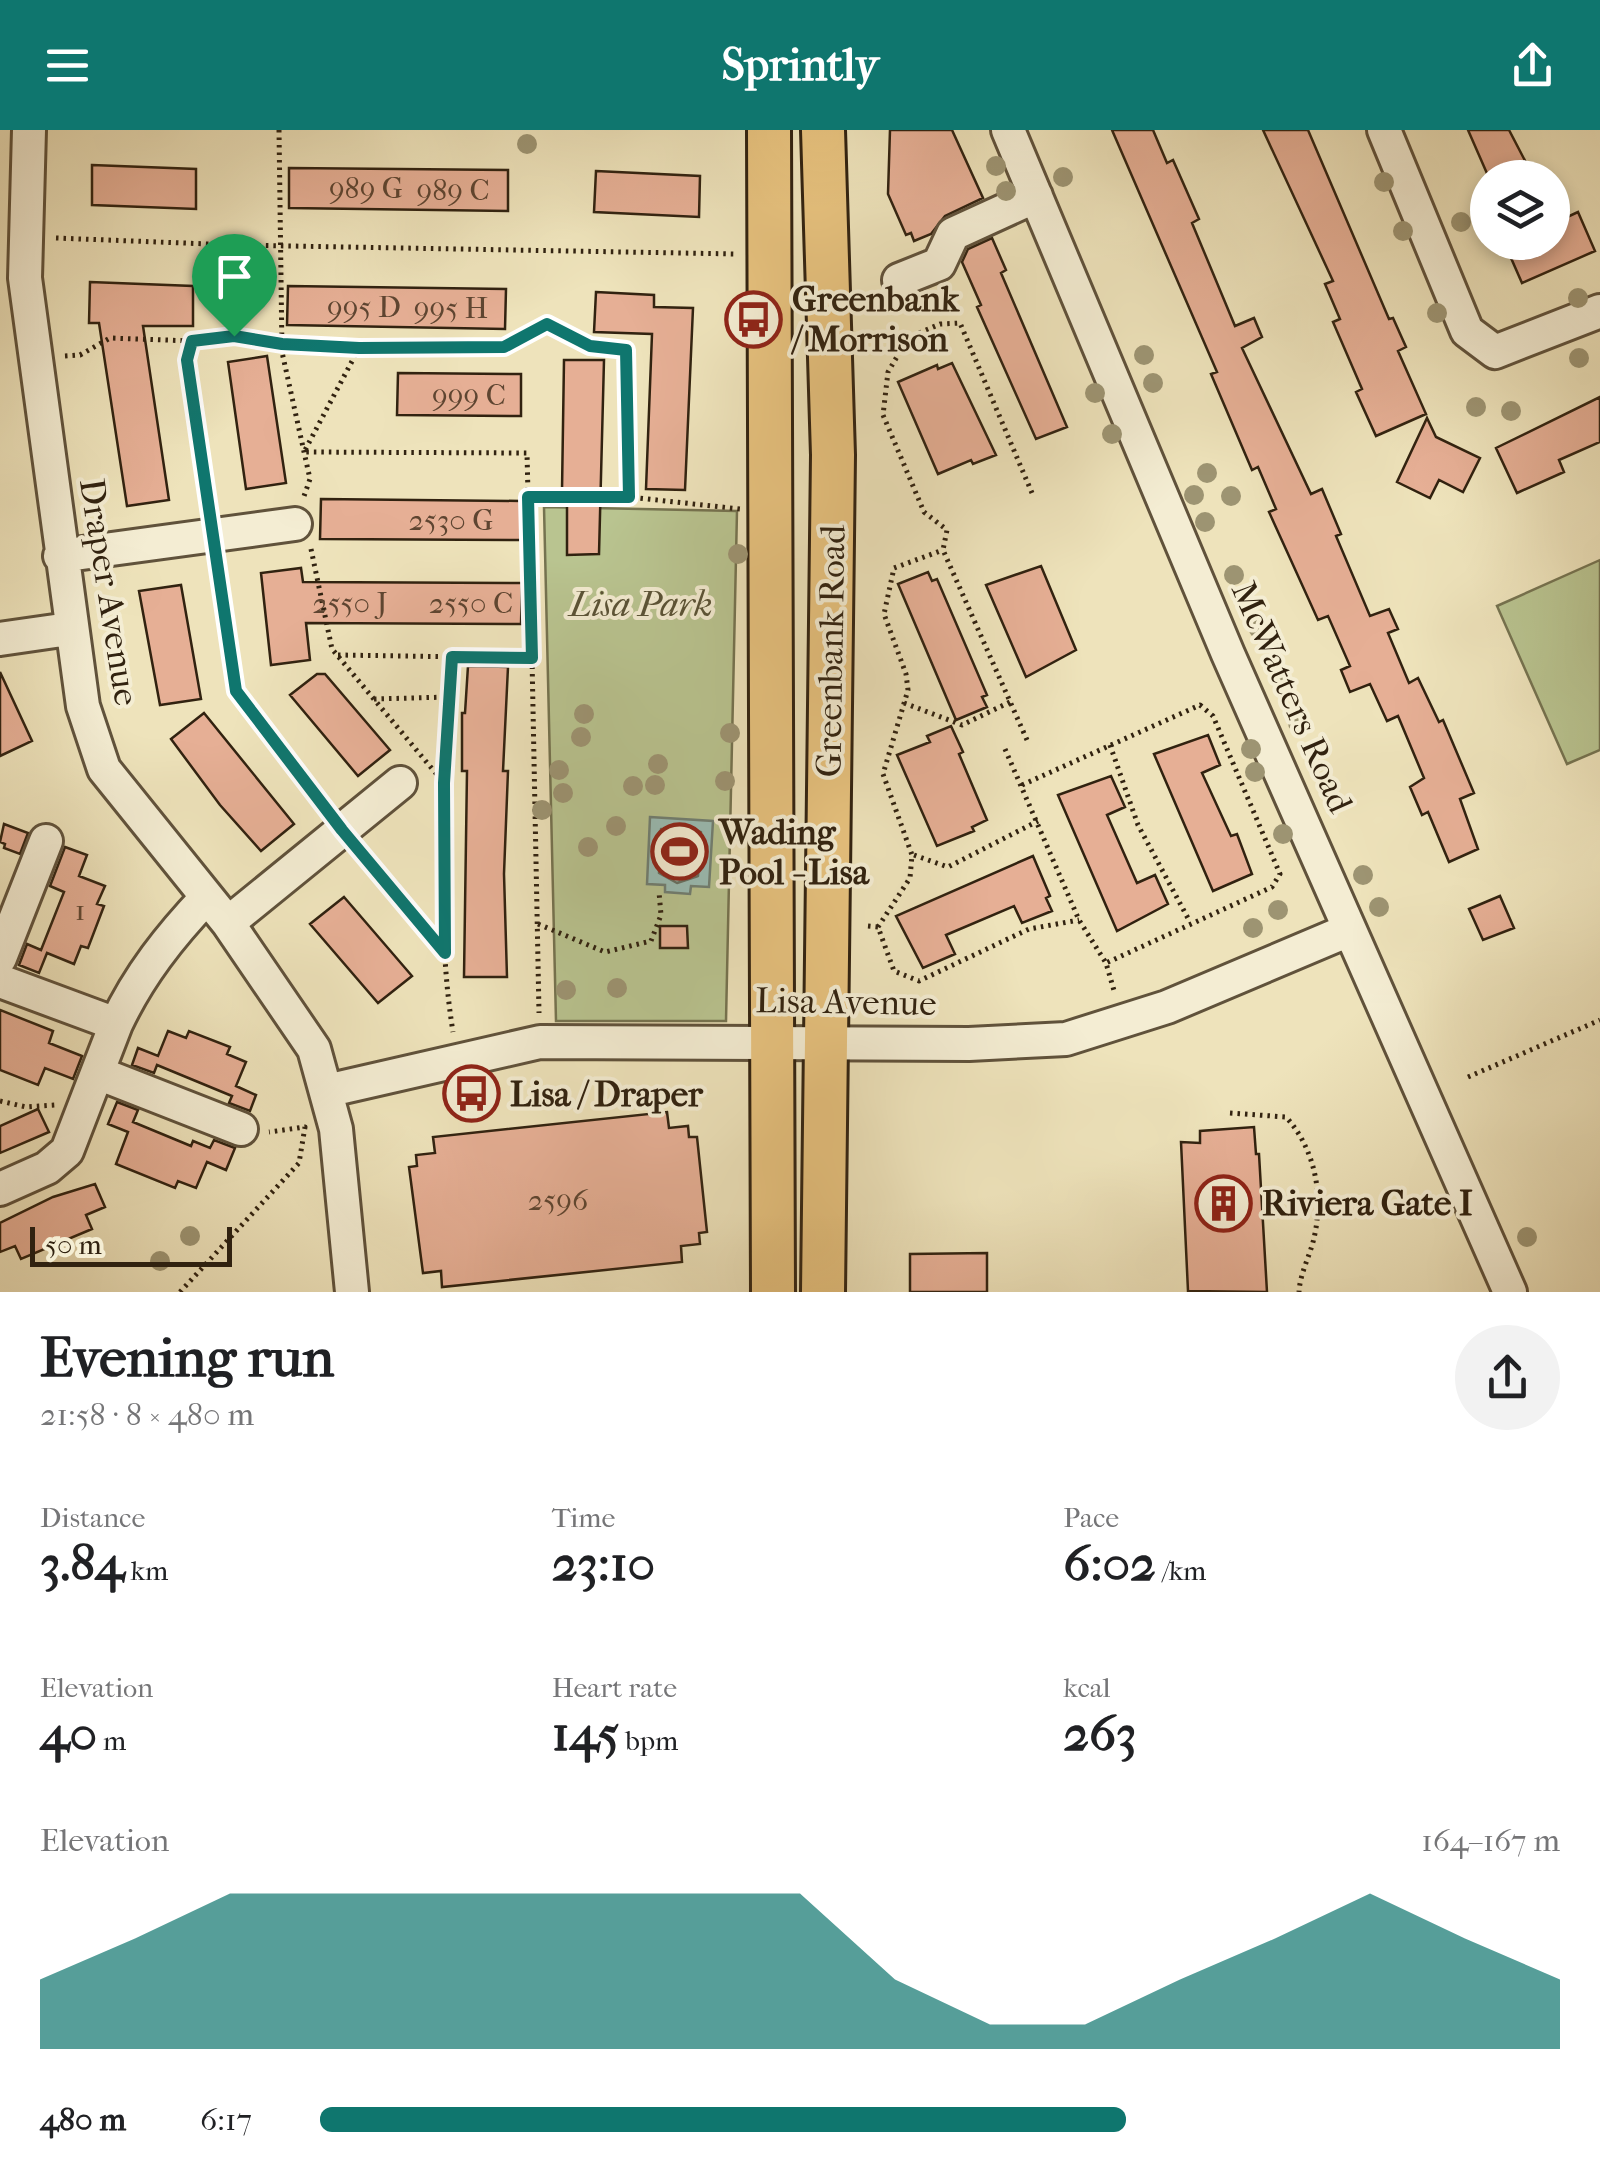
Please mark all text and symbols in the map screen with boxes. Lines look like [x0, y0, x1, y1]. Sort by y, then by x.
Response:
icon: menu [40, 38, 95, 93]
icon: share [1505, 38, 1560, 93]
text: Sprintly [721, 39, 879, 92]
map controls [1470, 160, 1570, 260]
button: layers [1470, 160, 1570, 260]
house number: 989 G [329, 171, 403, 206]
house number: 989 C [416, 173, 490, 208]
pin [192, 234, 277, 337]
icon: arrive [207, 249, 262, 304]
place label: Greenbank / Morrison [790, 279, 960, 360]
bus stop icon: Greenbank / Morrison [723, 289, 783, 349]
house number: 995 D [327, 290, 401, 325]
house number: 995 H [414, 291, 488, 326]
house number: 999 C [432, 378, 506, 413]
street label: Draper Avenue [71, 475, 147, 709]
house number: 2530 G [409, 503, 493, 538]
street label: Greenbank Road [808, 523, 854, 778]
street label: McWatters Road [1223, 575, 1362, 820]
park label: Lisa Park [566, 584, 713, 625]
house number: 2550 J [312, 586, 388, 621]
house number: 2550 C [429, 586, 513, 621]
place label: Wading Pool - Lisa [717, 812, 870, 893]
sports icon: Wading Pool - Lisa [650, 822, 710, 882]
house number: 1 [75, 893, 85, 928]
street label: Lisa Avenue [755, 980, 937, 1024]
bus stop icon: Lisa / Draper [441, 1064, 501, 1124]
place label: Lisa / Draper [510, 1074, 704, 1115]
building icon: Riviera Gate I [1193, 1173, 1253, 1233]
house number: 2596 [528, 1183, 589, 1218]
place label: Riviera Gate I [1262, 1183, 1473, 1224]
scale bar [30, 1222, 232, 1266]
text: 50 m [45, 1228, 102, 1261]
button: share [1455, 1325, 1560, 1430]
text: Evening run [40, 1326, 334, 1390]
text: 21:58 · 8 × 480 m [40, 1396, 254, 1433]
text: Distance [40, 1501, 145, 1534]
text: Time [552, 1501, 615, 1534]
text: Pace [1063, 1501, 1119, 1534]
text: 3.84 [40, 1534, 125, 1593]
text: 23:10 [552, 1534, 655, 1593]
text: 6:02 [1063, 1534, 1156, 1593]
text: km [125, 1554, 168, 1587]
text: /km [1156, 1554, 1206, 1587]
text: Elevation [40, 1671, 153, 1704]
text: Heart rate [552, 1671, 677, 1704]
text: kcal [1063, 1671, 1110, 1704]
text: 40 [40, 1704, 97, 1763]
text: 145 [552, 1704, 619, 1763]
text: 263 [1063, 1704, 1137, 1763]
text: m [97, 1724, 126, 1757]
text: bpm [619, 1724, 678, 1757]
text: Elevation [40, 1822, 169, 1859]
text: 164–167 m [1421, 1822, 1560, 1859]
text: 480 m [40, 2101, 126, 2138]
text: 6:17 [200, 2101, 252, 2138]

